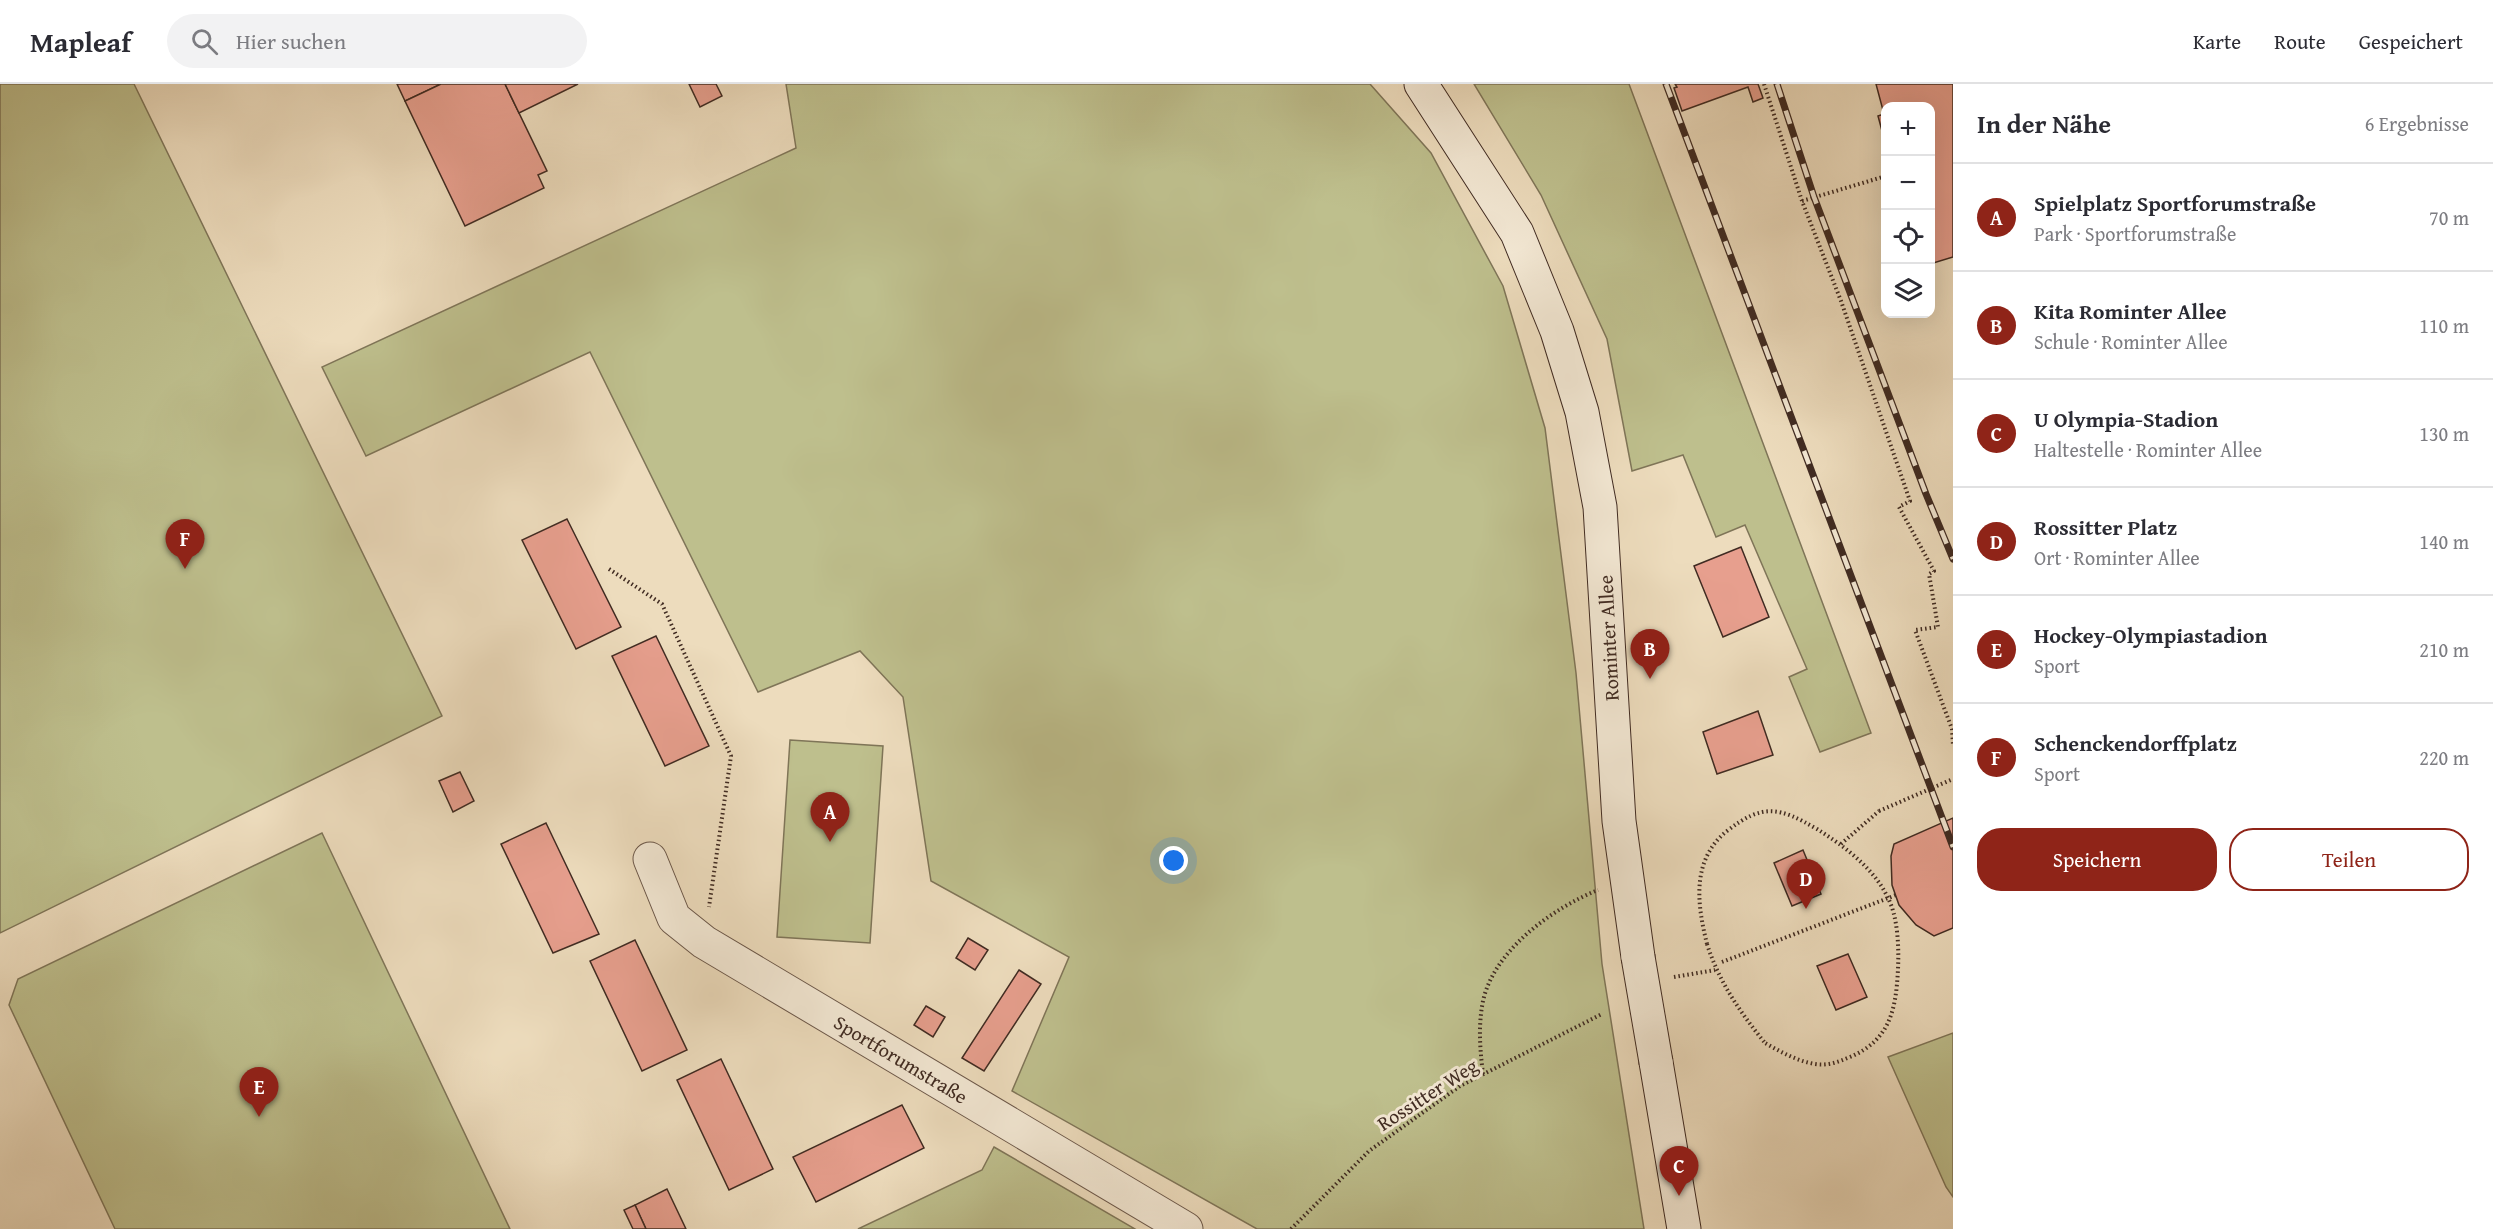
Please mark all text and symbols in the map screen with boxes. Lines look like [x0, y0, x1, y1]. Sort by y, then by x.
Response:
search box [167, 14, 587, 68]
text: Mapleaf [30, 21, 131, 62]
icon: search [188, 25, 221, 58]
text: Hier suchen [236, 25, 346, 57]
text: Karte [2193, 26, 2241, 57]
text: Route [2274, 26, 2326, 57]
text: Gespeichert [2359, 26, 2463, 57]
map controls [1881, 102, 1935, 318]
button: + [1881, 102, 1935, 156]
text: In der Nähe [1977, 104, 2111, 143]
text: 6 Ergebnisse [2365, 109, 2469, 138]
button: − [1881, 156, 1935, 210]
text: Spielplatz Sportforumstraße [2034, 187, 2316, 219]
text: A [1990, 203, 2003, 232]
text: 70 m [2429, 203, 2469, 232]
button: locate [1881, 210, 1935, 264]
text: Park · Sportforumstraße [2034, 219, 2236, 248]
button: layers [1881, 264, 1935, 318]
text: Kita Rominter Allee [2034, 295, 2227, 327]
text: B [1990, 311, 2003, 340]
text: 110 m [2419, 311, 2469, 340]
text: Schule · Rominter Allee [2034, 327, 2228, 356]
text: U Olympia-Stadion [2034, 403, 2218, 435]
text: C [1991, 419, 2002, 448]
text: 130 m [2419, 419, 2469, 448]
text: Haltestelle · Rominter Allee [2034, 435, 2262, 464]
text: Rossitter Platz [2034, 511, 2177, 543]
pin: F [166, 520, 204, 569]
text: D [1990, 527, 2003, 556]
text: 140 m [2419, 527, 2469, 556]
text: Ort · Rominter Allee [2034, 543, 2200, 572]
street label: Rominter Allee [1590, 574, 1626, 702]
text: Hockey-Olympiastadion [2034, 619, 2268, 651]
pin: B [1630, 630, 1670, 679]
text: E [1991, 635, 2002, 664]
text: 210 m [2419, 635, 2469, 664]
text: Sport [2034, 651, 2080, 680]
text: Schenckendorffplatz [2034, 727, 2237, 759]
text: F [1991, 743, 2002, 772]
text: 220 m [2419, 743, 2469, 772]
text: Sport [2034, 759, 2080, 788]
pin: A [810, 792, 850, 842]
button: Speichern [1977, 828, 2217, 891]
button: Teilen [2229, 828, 2469, 891]
your location [1159, 846, 1188, 875]
pin: D [1786, 860, 1826, 909]
street label: Sportforumstraße [829, 1008, 973, 1110]
street label: Rossitter Weg [1371, 1051, 1483, 1137]
pin: E [240, 1068, 278, 1117]
pin: C [1660, 1146, 1698, 1196]

